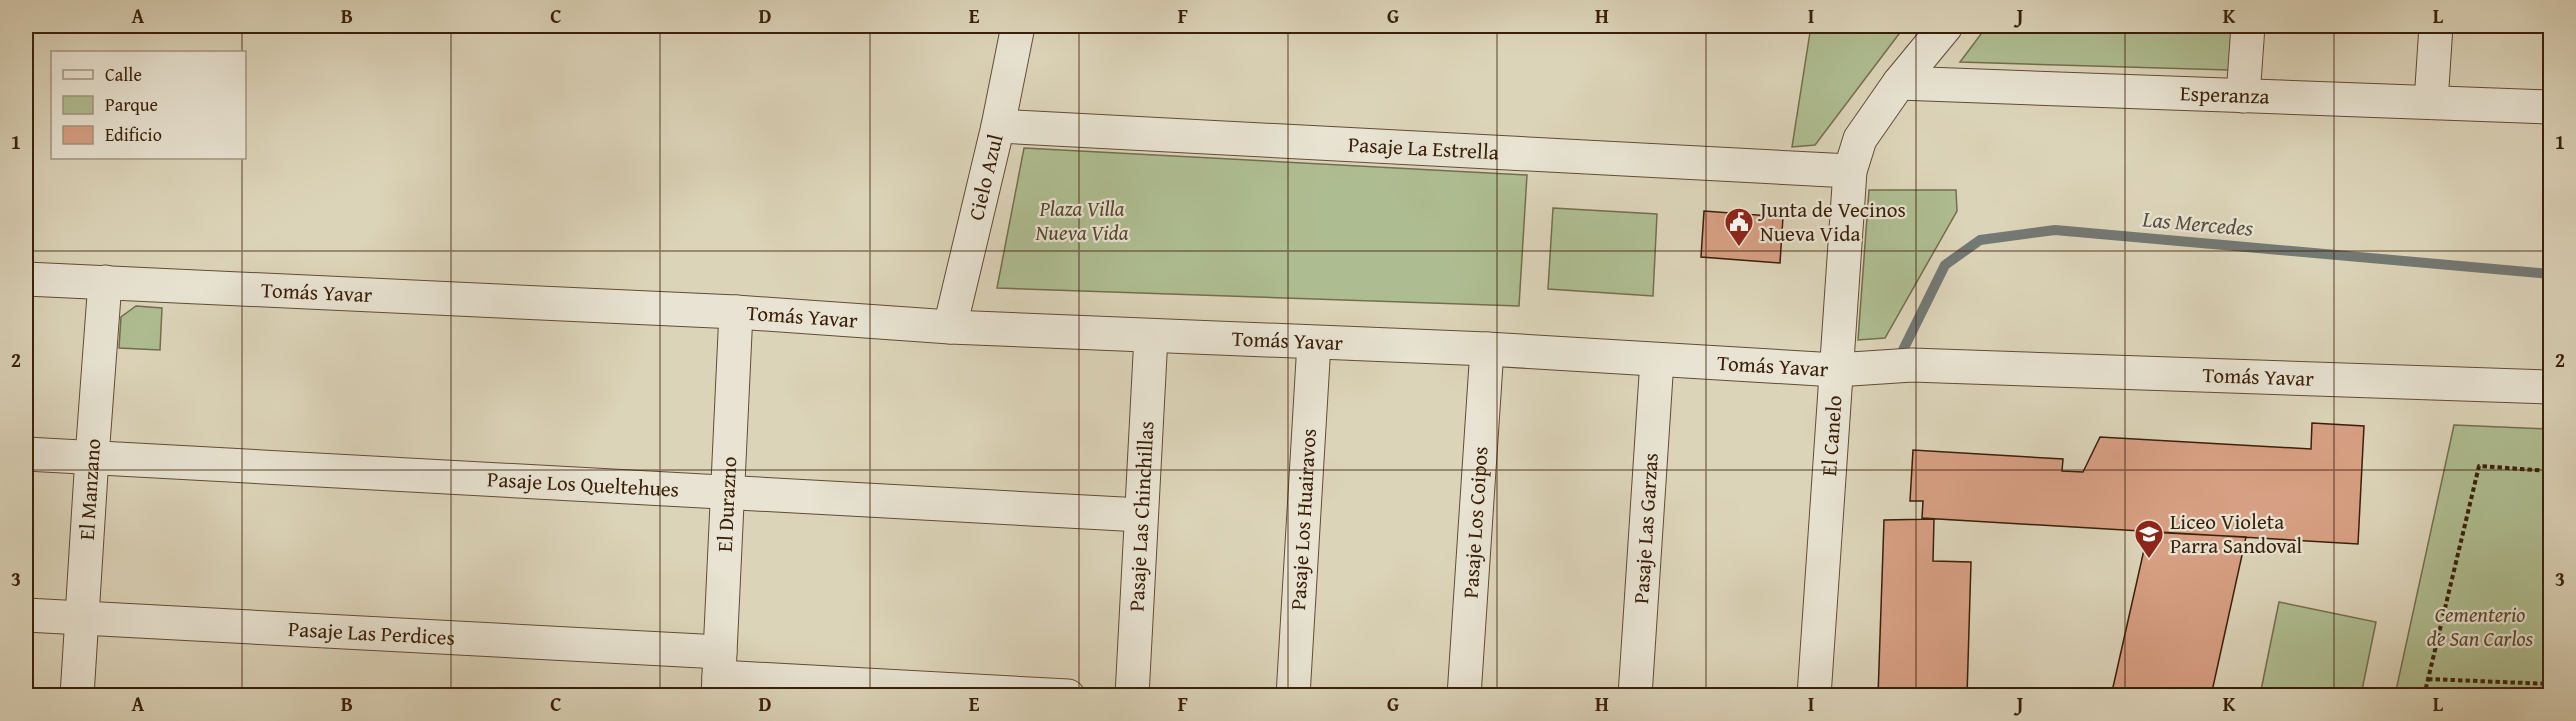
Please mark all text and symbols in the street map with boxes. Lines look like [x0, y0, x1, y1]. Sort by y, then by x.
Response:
text: A [132, 1, 145, 30]
text: B [341, 1, 353, 30]
text: C [550, 1, 562, 30]
text: D [758, 1, 772, 30]
text: E [969, 1, 980, 30]
text: F [1178, 1, 1188, 30]
text: G [1387, 1, 1399, 30]
text: H [1595, 1, 1609, 30]
text: I [1808, 1, 1814, 30]
text: J [2014, 1, 2024, 30]
text: K [2223, 1, 2236, 30]
text: L [2433, 1, 2444, 30]
legend [51, 51, 246, 159]
text: Calle [105, 61, 142, 88]
street label: Esperanza [2180, 77, 2270, 112]
text: Parque [105, 91, 158, 118]
text: Edificio [105, 121, 162, 148]
text: 1 [11, 127, 21, 156]
text: 1 [2555, 127, 2565, 156]
street label: Pasaje La Estrella [1347, 129, 1500, 167]
street label: Cielo Azul [960, 131, 1011, 223]
park label: Plaza Villa Nueva Vida [1035, 193, 1129, 248]
place label: Junta de Vecinos Nueva Vida [1757, 194, 1906, 249]
water label: Las Mercedes [2140, 202, 2255, 244]
public building icon: Junta de Vecinos Nueva Vida [1723, 206, 1755, 248]
street label: Tomás Yavar [260, 274, 373, 310]
street label: Tomás Yavar [745, 297, 859, 336]
street label: Tomás Yavar [1231, 323, 1344, 358]
text: 2 [11, 345, 21, 374]
text: 2 [2555, 345, 2565, 374]
street label: Tomás Yavar [1716, 347, 1830, 385]
street label: Tomás Yavar [2202, 359, 2315, 394]
street label: El Canelo [1813, 394, 1850, 477]
street label: Pasaje Las Chinchillas [1120, 420, 1161, 612]
street label: Pasaje Los Huairavos [1282, 428, 1324, 611]
street label: El Manzano [71, 437, 108, 541]
street label: Pasaje Los Coipos [1455, 445, 1496, 599]
street label: Pasaje Las Garzas [1625, 452, 1666, 605]
street label: El Durazno [709, 456, 744, 553]
street label: Pasaje Los Queltehues [486, 463, 680, 505]
place label: Liceo Violeta Parra Sandoval [2170, 506, 2302, 561]
school or university icon: Liceo Violeta Parra Sandoval [2133, 518, 2165, 560]
text: 3 [11, 564, 21, 593]
text: 3 [2555, 564, 2565, 593]
park label: Cementerio de San Carlos [2427, 599, 2534, 654]
street label: Pasaje Las Perdices [287, 613, 456, 653]
text: A [132, 689, 145, 718]
text: B [341, 689, 353, 718]
text: C [550, 689, 562, 718]
text: D [758, 689, 772, 718]
text: E [969, 689, 980, 718]
text: F [1178, 689, 1188, 718]
text: G [1387, 689, 1399, 718]
text: H [1595, 689, 1609, 718]
text: I [1808, 689, 1814, 718]
text: J [2014, 689, 2024, 718]
text: K [2223, 689, 2236, 718]
text: L [2433, 689, 2444, 718]

